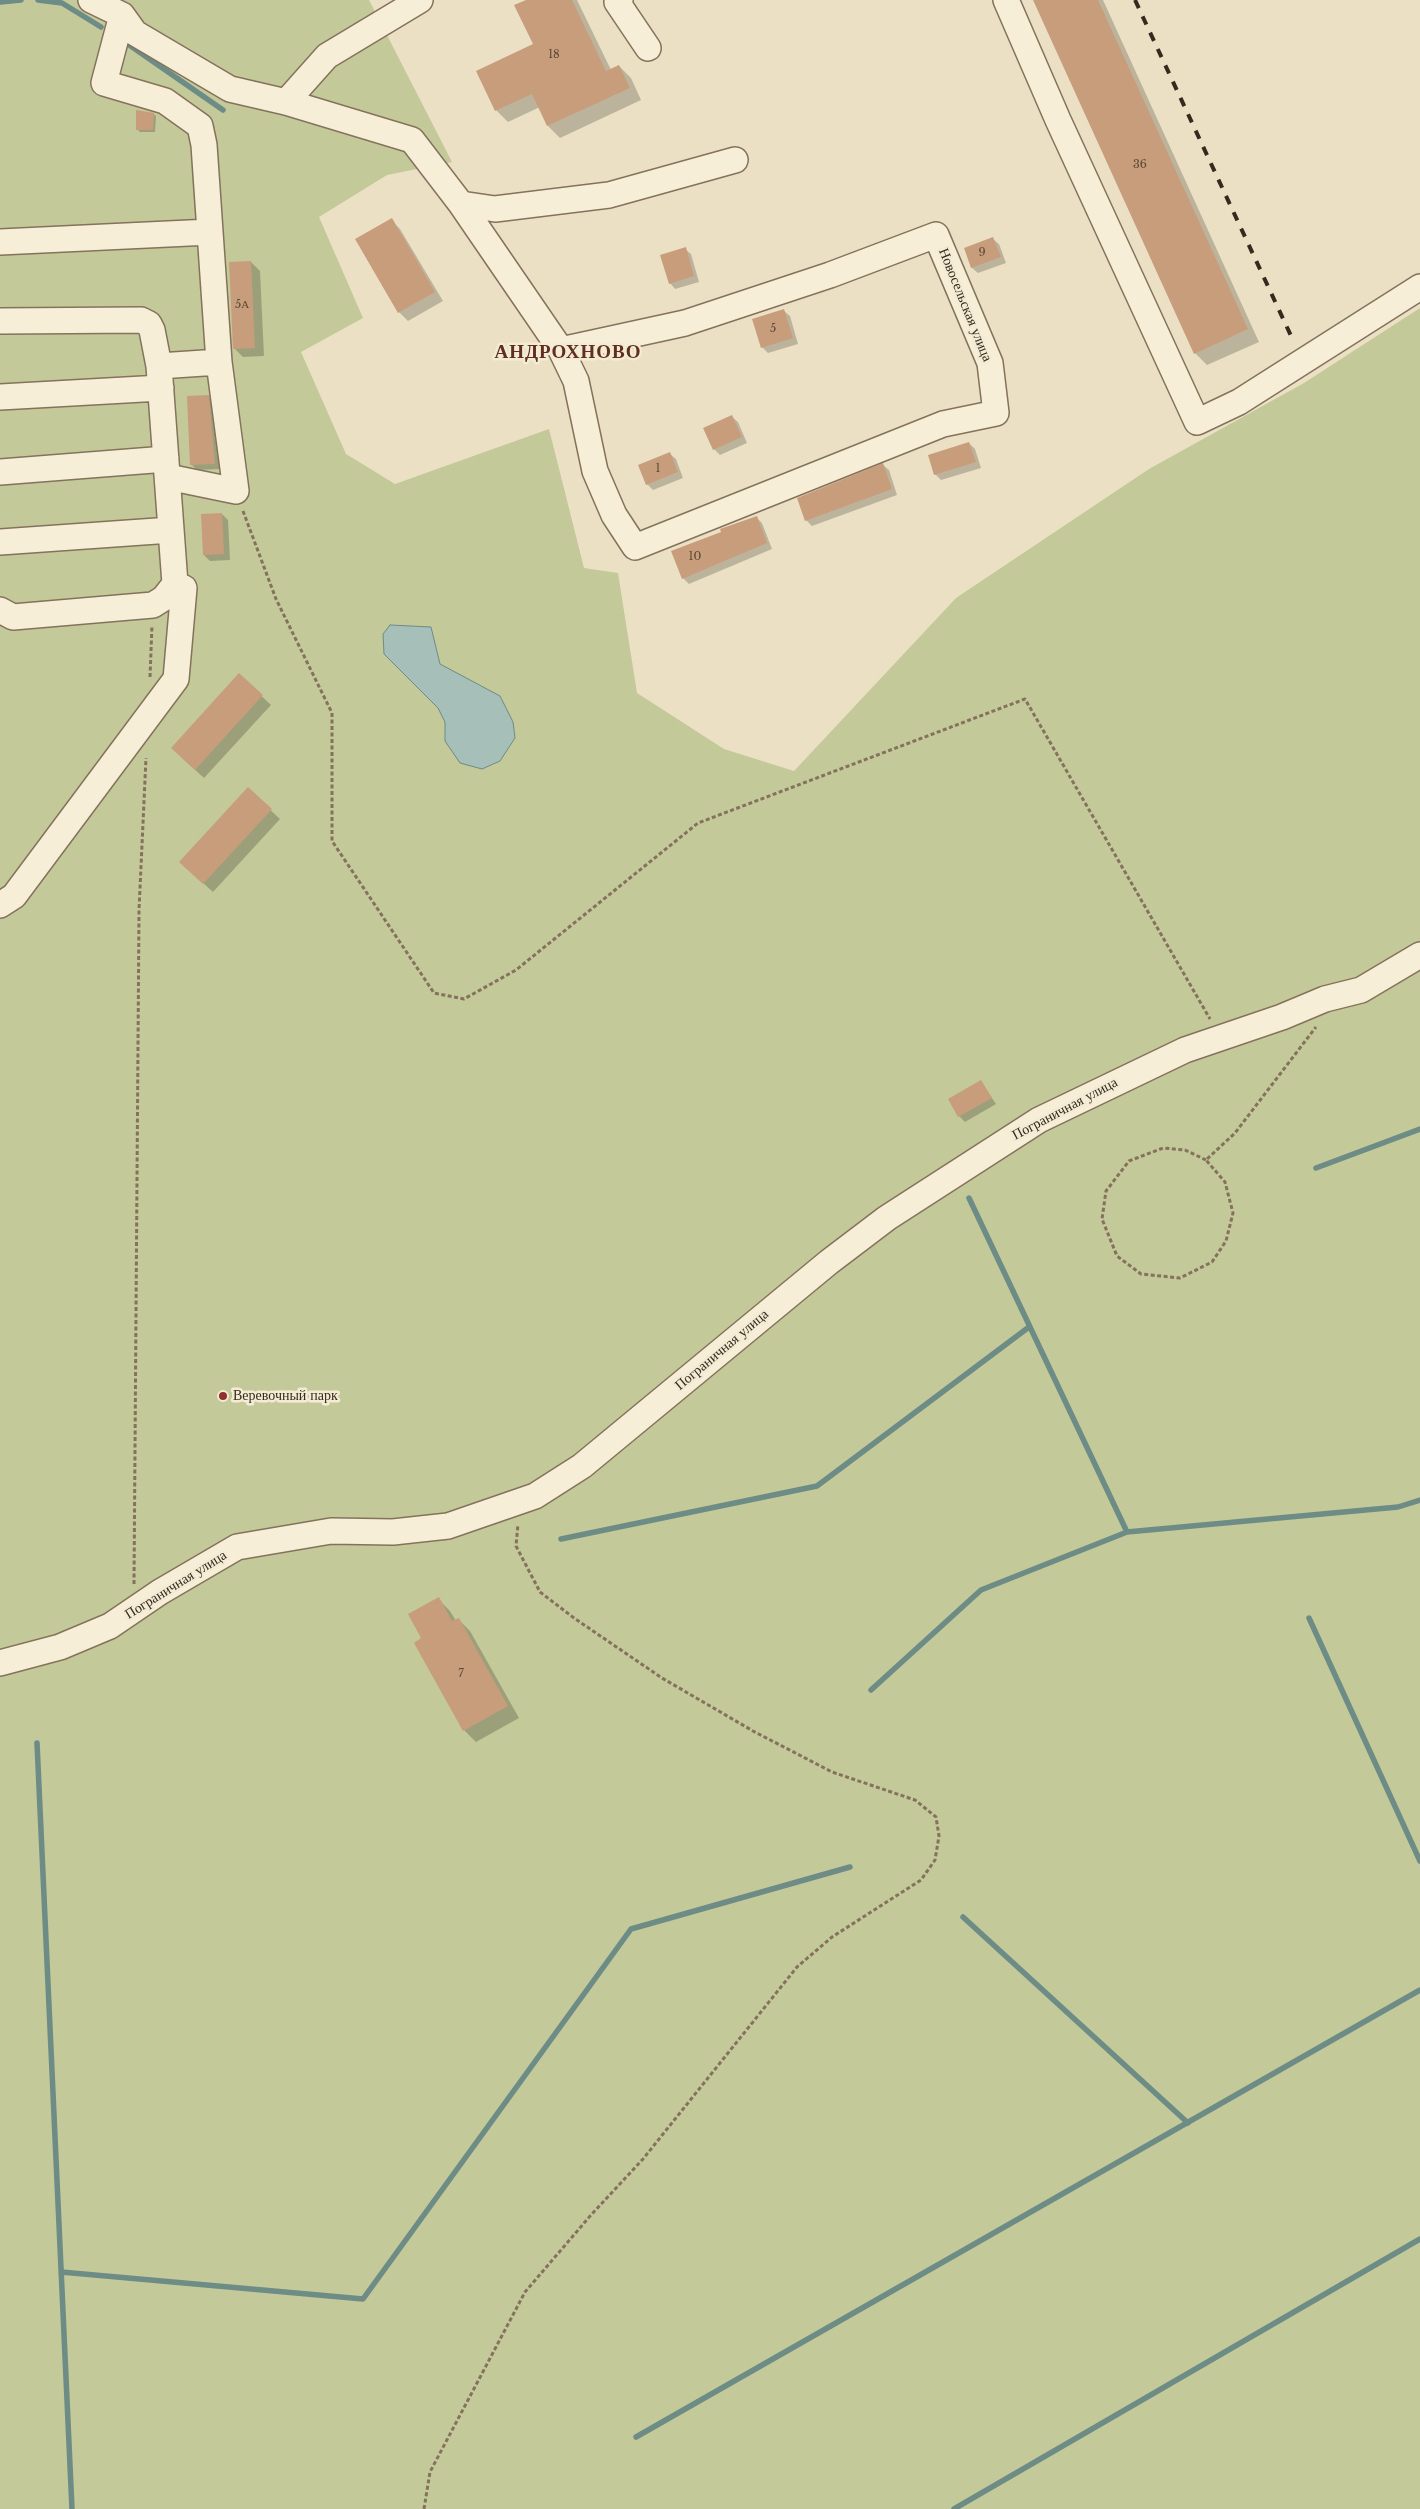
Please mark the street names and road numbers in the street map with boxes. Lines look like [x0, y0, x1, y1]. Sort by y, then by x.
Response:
street label: Новосельская улица [935, 246, 995, 364]
street label: Пограничная улица [1009, 1074, 1121, 1144]
street label: Пограничная улица [672, 1306, 772, 1394]
street label: Пограничная улица [122, 1547, 230, 1623]

